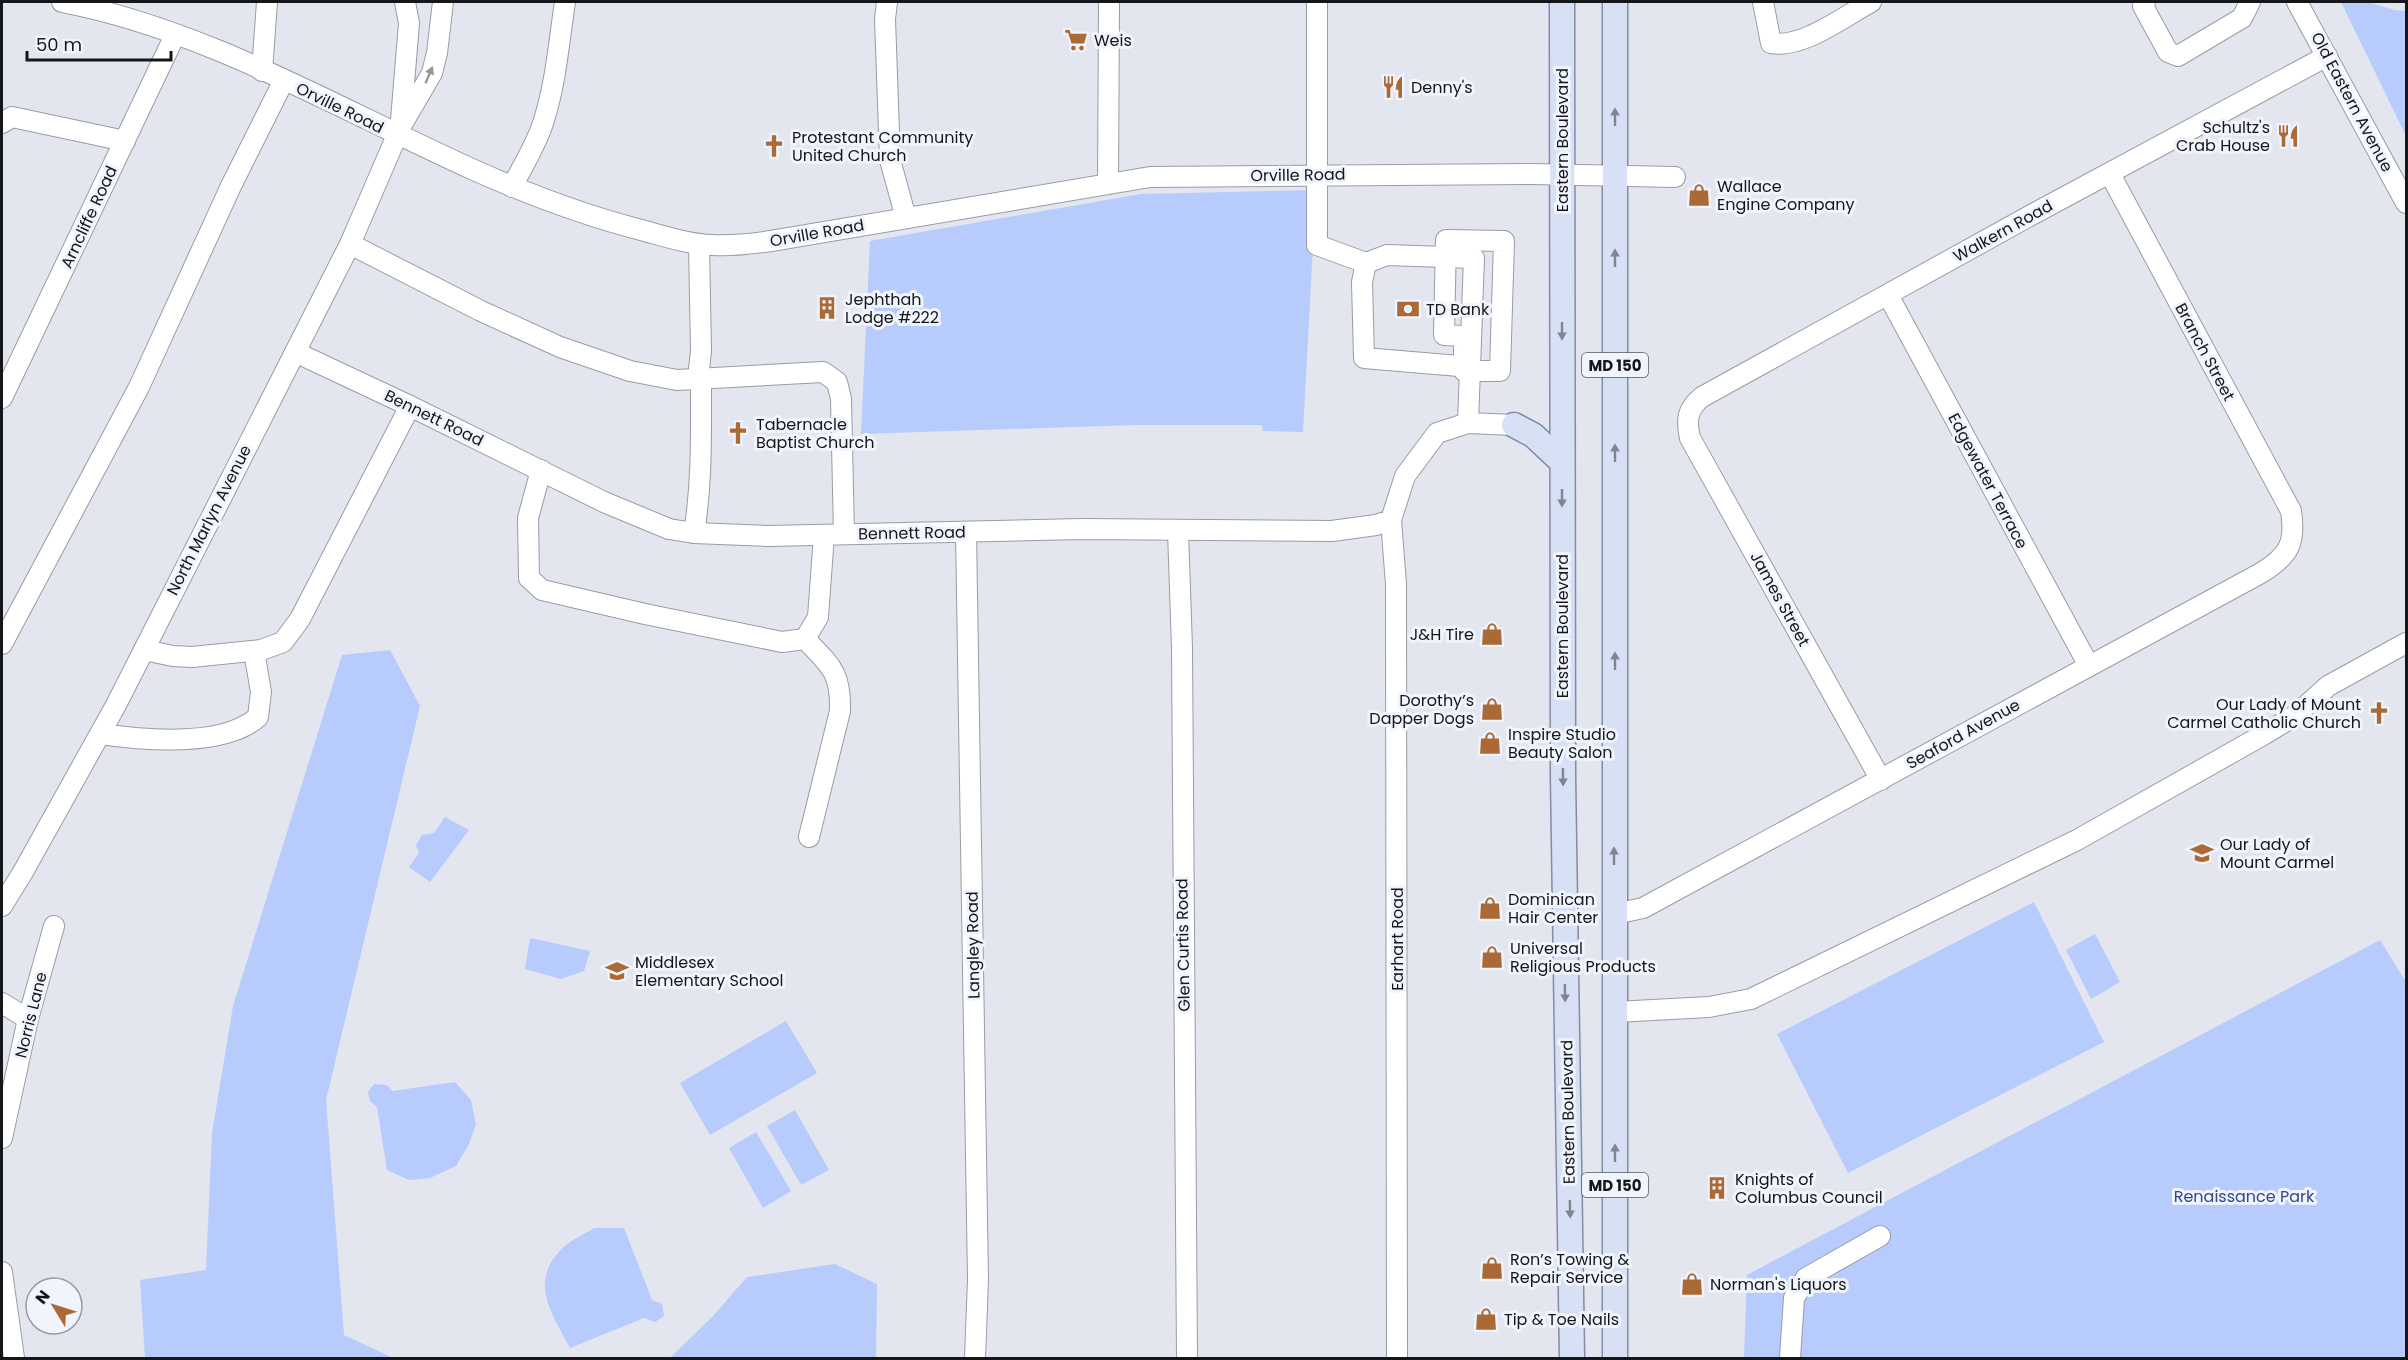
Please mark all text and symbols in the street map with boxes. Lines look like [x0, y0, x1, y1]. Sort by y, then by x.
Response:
scale bar [27, 24, 171, 62]
supermarket icon: Weis [1063, 27, 1089, 53]
street label: Old Eastern Avenue [2305, 28, 2399, 176]
place label: Weis [1094, 29, 1132, 52]
text: 50 m [36, 32, 82, 57]
one-way arrow [425, 66, 435, 84]
street label: Eastern Boulevard [1551, 68, 1574, 212]
restaurant icon: Denny's [1380, 74, 1406, 100]
place label: Denny's [1411, 76, 1473, 99]
street label: Orville Road [292, 77, 388, 139]
one-way arrow [1610, 108, 1620, 127]
place label: Schultz's Crab House [2176, 116, 2270, 157]
restaurant icon: Schultz's Crab House [2275, 123, 2301, 149]
place label: Protestant Community United Church [792, 126, 973, 167]
church icon: Protestant Community United Church [761, 133, 787, 159]
street label: Arncliffe Road [55, 162, 123, 272]
street label: Orville Road [1250, 163, 1346, 187]
place label: Wallace Engine Company [1717, 175, 1855, 216]
shop icon: Wallace Engine Company [1686, 182, 1712, 208]
street label: Walkern Road [1949, 194, 2057, 268]
street label: Orville Road [768, 213, 866, 253]
one-way arrow [1610, 249, 1620, 268]
place label: Jephthah Lodge #222 [845, 288, 939, 329]
building icon: Jephthah Lodge #222 [814, 295, 840, 321]
bank icon: TD Bank [1395, 296, 1421, 322]
place label: TD Bank [1426, 298, 1490, 321]
street label: Branch Street [2170, 299, 2241, 405]
one-way arrow [1557, 322, 1567, 341]
road number: MD 150 [1582, 353, 1648, 377]
street label: Bennett Road [381, 384, 487, 452]
street label: Edgewater Terrace [1942, 409, 2034, 553]
place label: Tabernacle Baptist Church [756, 413, 874, 454]
church icon: Tabernacle Baptist Church [725, 420, 751, 446]
street label: North Marlyn Avenue [161, 441, 257, 599]
one-way arrow [1610, 444, 1620, 463]
one-way arrow [1557, 488, 1567, 507]
street label: Bennett Road [858, 521, 966, 545]
street label: James Street [1744, 547, 1816, 651]
street label: Eastern Boulevard [1551, 554, 1574, 698]
shop icon: J&H Tire [1479, 621, 1505, 647]
place label: J&H Tire [1410, 623, 1474, 646]
one-way arrow [1610, 651, 1620, 670]
place label: Dorothy’s Dapper Dogs [1369, 689, 1474, 730]
street label: Seaford Avenue [1902, 693, 2024, 775]
place label: Our Lady of Mount Carmel Catholic Church [2167, 693, 2361, 734]
shop icon: Dorothy’s Dapper Dogs [1479, 696, 1505, 722]
church icon: Our Lady of Mount Carmel Catholic Church [2366, 700, 2392, 726]
place label: Inspire Studio Beauty Salon [1508, 723, 1616, 764]
shop icon: Inspire Studio Beauty Salon [1477, 730, 1503, 756]
one-way arrow [1558, 767, 1568, 786]
place label: Our Lady of Mount Carmel [2220, 833, 2334, 874]
school or university icon: Our Lady of Mount Carmel [2189, 840, 2215, 866]
one-way arrow [1609, 846, 1619, 865]
street label: Glen Curtis Road [1170, 878, 1196, 1012]
street label: Earhart Road [1386, 887, 1409, 991]
place label: Dominican Hair Center [1508, 888, 1598, 929]
street label: Langley Road [961, 891, 985, 999]
shop icon: Dominican Hair Center [1477, 895, 1503, 921]
place label: Universal Religious Products [1510, 937, 1656, 978]
shop icon: Universal Religious Products [1479, 944, 1505, 970]
place label: Middlesex Elementary School [635, 951, 783, 992]
school or university icon: Middlesex Elementary School [604, 958, 630, 984]
street label: Norris Lane [9, 970, 53, 1060]
one-way arrow [1561, 983, 1570, 1002]
street label: Eastern Boulevard [1555, 1040, 1581, 1184]
one-way arrow [1610, 1144, 1620, 1163]
place label: Knights of Columbus Council [1735, 1168, 1883, 1209]
road number: MD 150 [1582, 1173, 1648, 1197]
building icon: Knights of Columbus Council [1704, 1175, 1730, 1201]
park label: Renaissance Park [2174, 1185, 2315, 1208]
one-way arrow [1565, 1199, 1574, 1218]
place label: Ron’s Towing & Repair Service [1510, 1248, 1630, 1289]
shop icon: Ron’s Towing & Repair Service [1479, 1255, 1505, 1281]
shop icon: Norman's Liquors [1679, 1271, 1705, 1297]
place label: Norman's Liquors [1710, 1273, 1847, 1296]
north arrow [24, 1276, 84, 1336]
text: N [30, 1285, 55, 1309]
shop icon: Tip & Toe Nails [1473, 1306, 1499, 1332]
place label: Tip & Toe Nails [1504, 1308, 1619, 1331]

